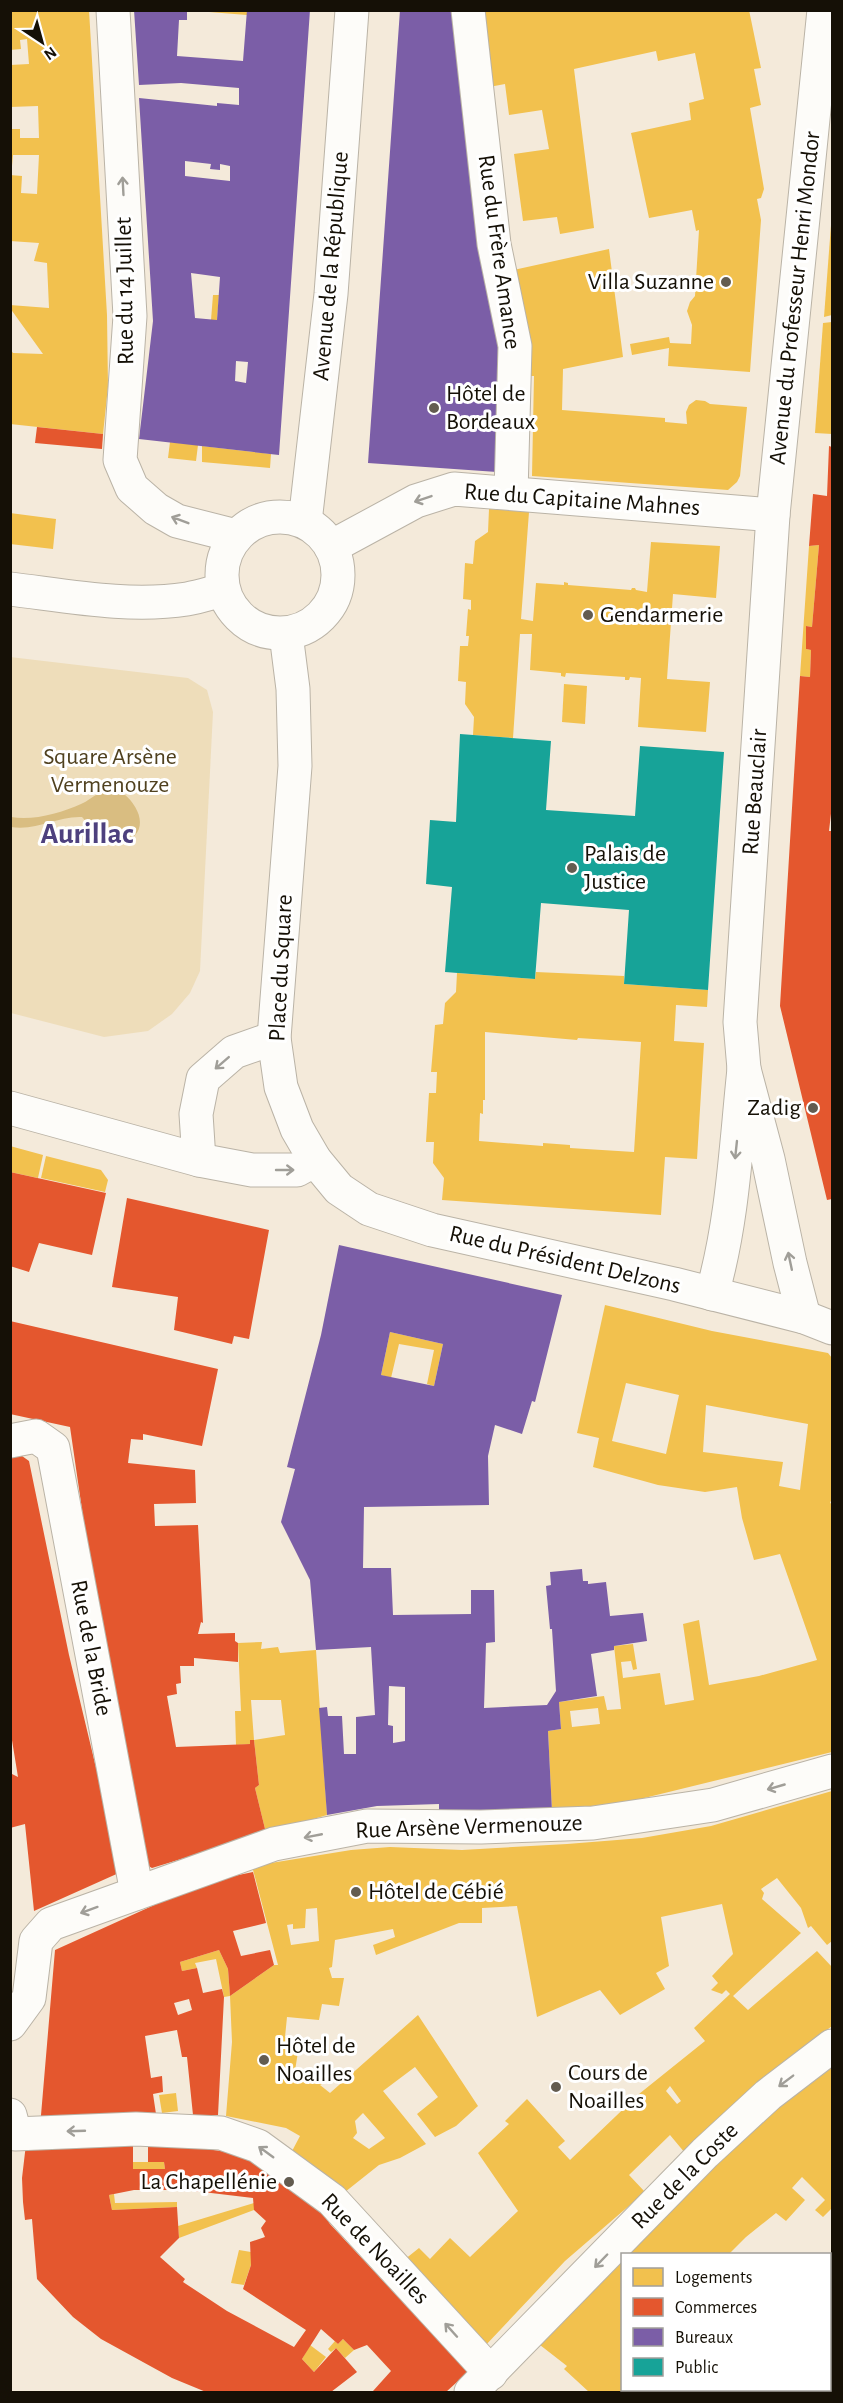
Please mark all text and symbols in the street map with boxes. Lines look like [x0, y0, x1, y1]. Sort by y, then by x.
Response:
north arrow [12, 12, 72, 72]
text: N [41, 44, 59, 63]
street label: Avenue du Professeur Henri Mondor [766, 130, 824, 466]
street label: Avenue de la République [309, 150, 353, 382]
street label: Rue du Frère Amance [473, 153, 525, 351]
one-way arrow [117, 177, 128, 197]
street label: Rue du 14 Juillet [112, 216, 138, 365]
place label: Villa Suzanne [588, 270, 714, 294]
marker: Villa Suzanne [719, 275, 733, 289]
place label: Hôtel de Bordeaux [446, 382, 536, 434]
marker: Hôtel de Bordeaux [427, 401, 441, 415]
street label: Rue du Capitaine Mahnes [463, 480, 701, 520]
one-way arrow [414, 494, 433, 505]
one-way arrow [171, 514, 189, 525]
place label: Gendarmerie [600, 603, 723, 627]
marker: Gendarmerie [581, 608, 595, 622]
street label: Rue Beauclair [739, 728, 771, 856]
park label: Square Arsène Vermenouze [43, 745, 177, 797]
district label: Aurillac [41, 819, 134, 849]
place label: Palais de Justice [584, 842, 666, 894]
marker: Palais de Justice [565, 861, 579, 875]
street label: Place du Square [265, 894, 297, 1042]
one-way arrow [215, 1056, 230, 1070]
place label: Zadig [747, 1096, 801, 1120]
marker: Zadig [806, 1101, 820, 1115]
one-way arrow [730, 1140, 741, 1160]
one-way arrow [275, 1164, 295, 1176]
street label: Rue du Président Delzons [447, 1222, 683, 1298]
one-way arrow [784, 1251, 795, 1271]
street label: Rue de la Bride [66, 1578, 116, 1718]
one-way arrow [767, 1782, 786, 1793]
street label: Rue Arsène Vermenouze [355, 1811, 583, 1843]
one-way arrow [304, 1831, 324, 1842]
place label: Hôtel de Cébié [368, 1880, 504, 1904]
marker: Hôtel de Cébié [349, 1885, 363, 1899]
one-way arrow [80, 1906, 99, 1917]
place label: Hôtel de Noailles [276, 2034, 356, 2086]
marker: Hôtel de Noailles [257, 2053, 271, 2067]
place label: Cours de Noailles [568, 2061, 648, 2113]
one-way arrow [778, 2075, 794, 2088]
marker: Cours de Noailles [549, 2080, 563, 2094]
street label: Rue de la Coste [627, 2118, 743, 2234]
one-way arrow [66, 2126, 86, 2137]
one-way arrow [259, 2146, 275, 2158]
place label: La Chapellénie [140, 2170, 277, 2194]
marker: La Chapellénie [282, 2175, 296, 2189]
street label: Rue de Noailles [316, 2189, 434, 2309]
one-way arrow [593, 2253, 608, 2268]
legend [621, 2253, 831, 2391]
text: Logements [675, 2269, 753, 2287]
text: Commerces [675, 2299, 757, 2317]
one-way arrow [445, 2323, 459, 2338]
text: Bureaux [675, 2329, 733, 2347]
text: Public [675, 2359, 718, 2377]

